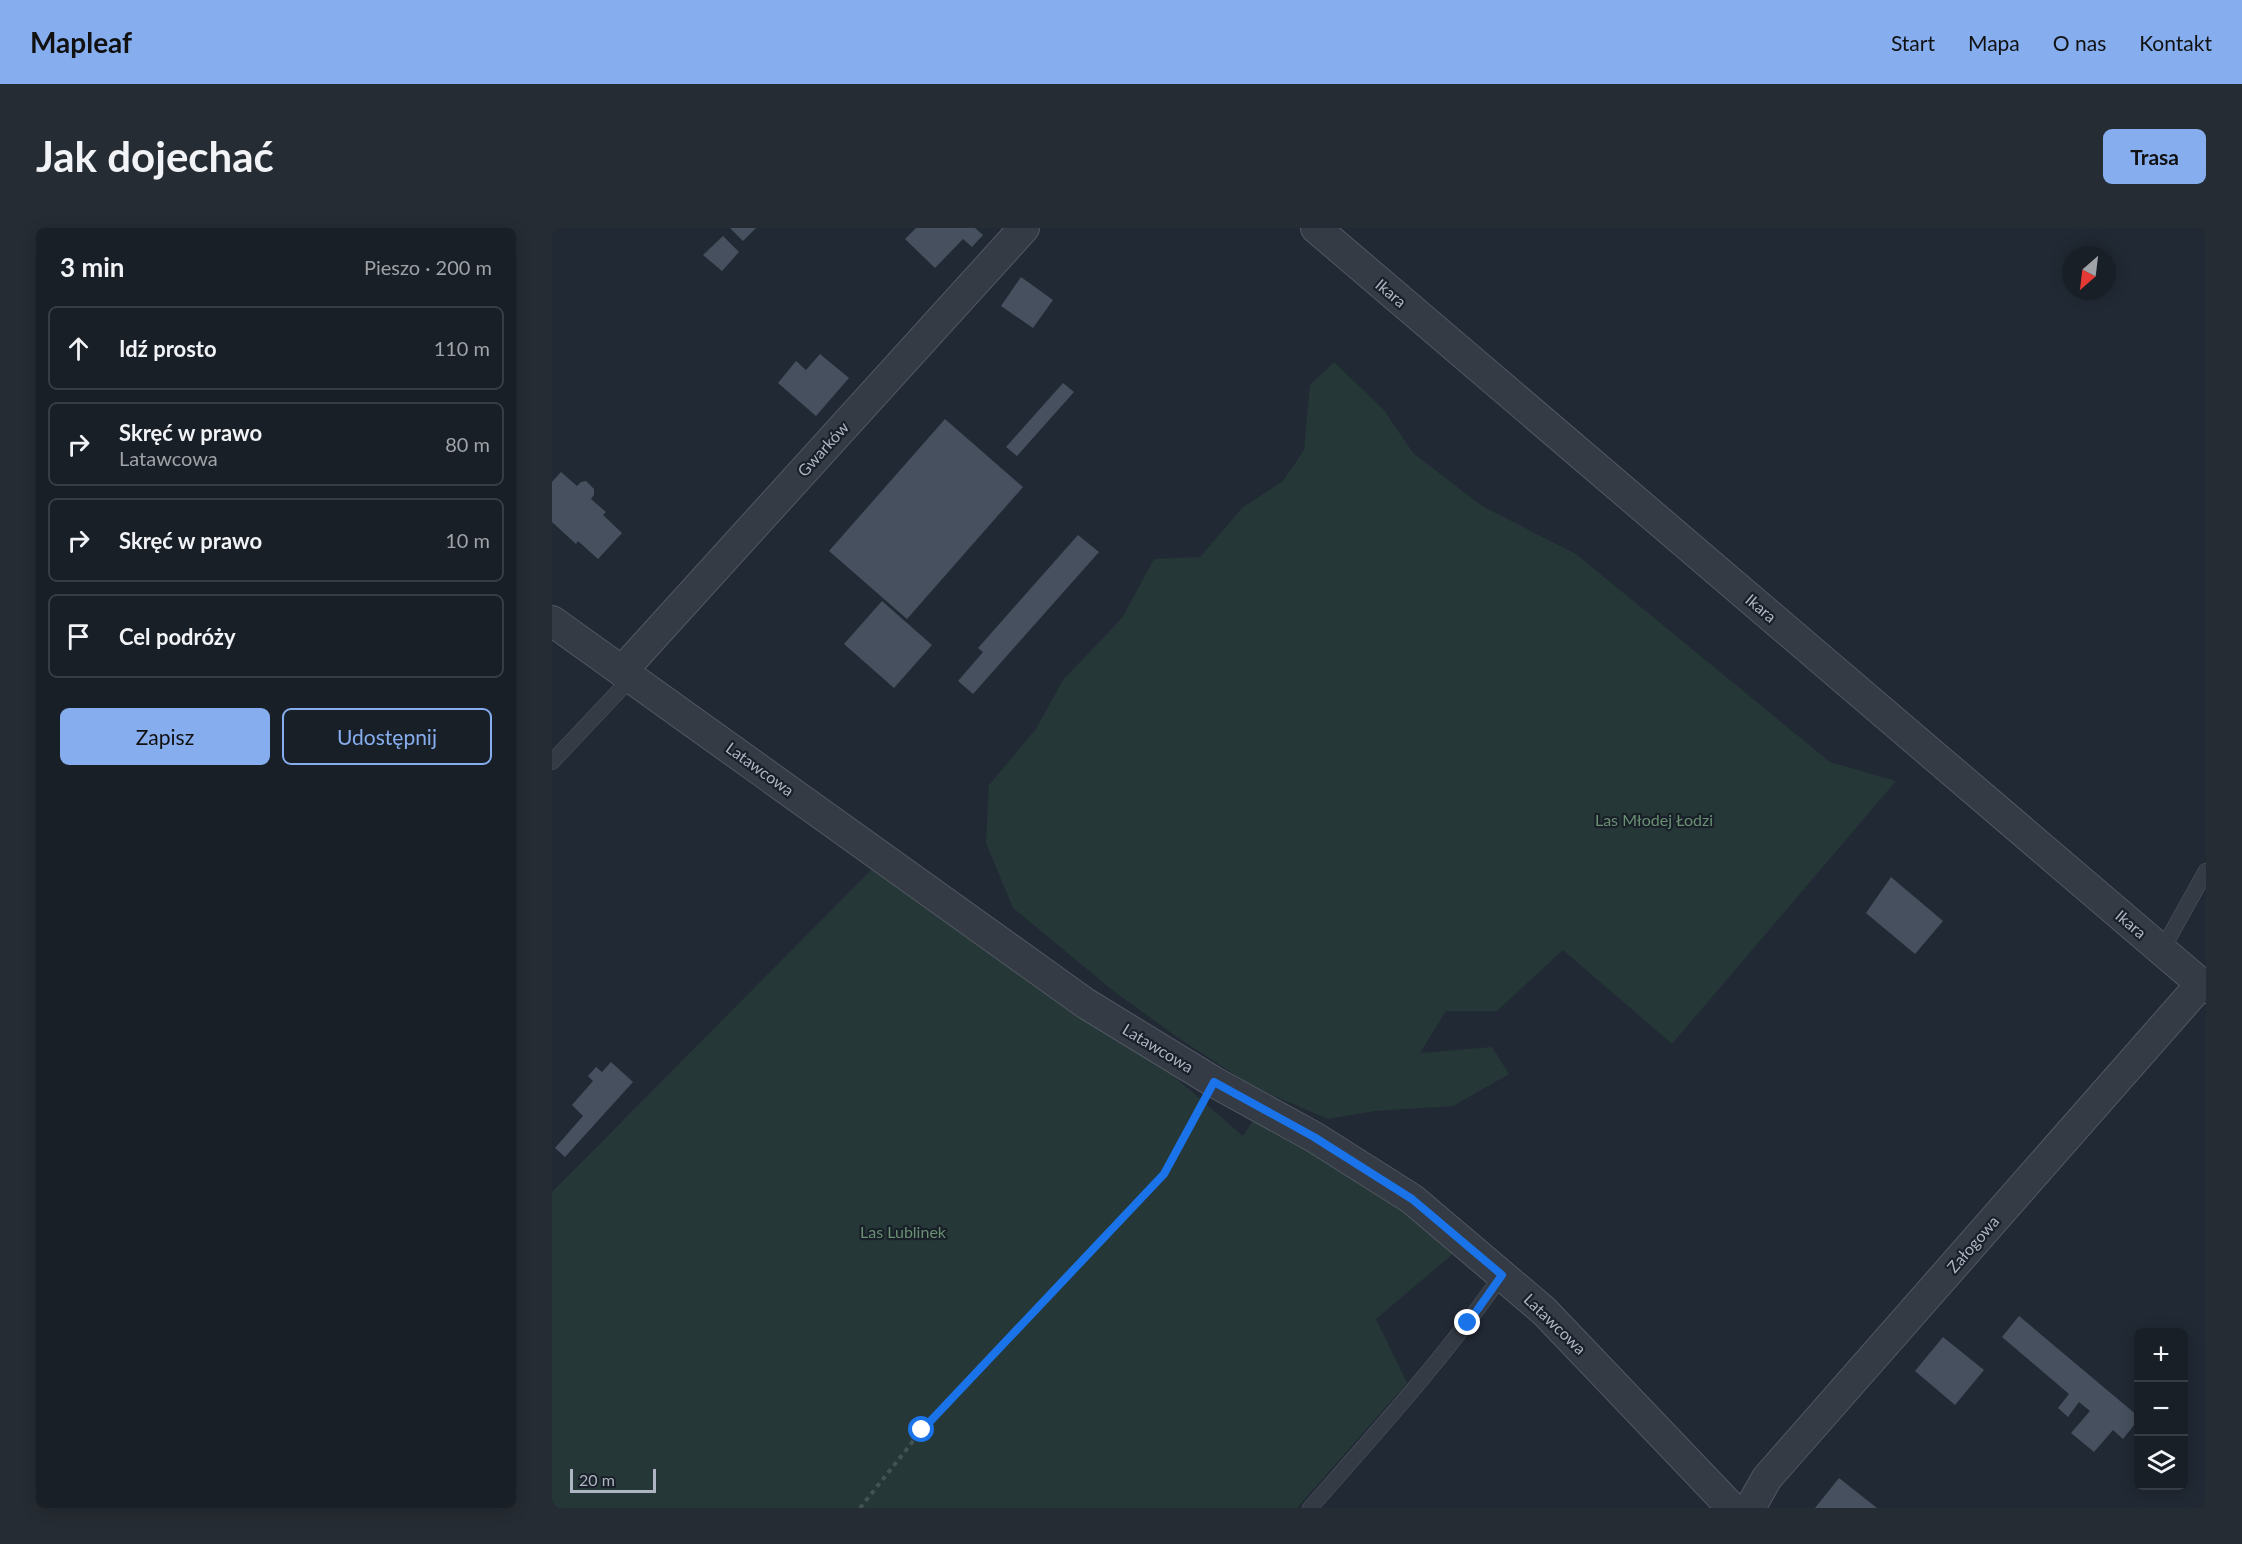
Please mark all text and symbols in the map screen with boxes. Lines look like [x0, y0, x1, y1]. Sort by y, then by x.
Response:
text: Mapleaf [30, 25, 132, 59]
text: Start [1891, 30, 1935, 55]
text: Mapa [1968, 30, 2020, 55]
text: O nas [2053, 30, 2106, 55]
text: Kontakt [2139, 30, 2212, 55]
button: Trasa [2103, 129, 2206, 184]
text: Jak dojechać [36, 131, 274, 181]
north arrow [2062, 246, 2116, 300]
text: 3 min [60, 251, 124, 283]
text: Pieszo · 200 m [364, 255, 492, 279]
street label: Ikara [1372, 274, 1410, 311]
icon: ahead [62, 332, 95, 365]
text: Idź prosto [119, 335, 217, 362]
text: 110 m [434, 336, 490, 360]
street label: Gwarków [793, 417, 852, 480]
text: Skręć w prawo [119, 419, 262, 446]
icon: right [62, 428, 95, 461]
text: 80 m [445, 432, 490, 456]
text: Latawcowa [119, 446, 218, 470]
icon: right [62, 524, 95, 557]
text: Skręć w prawo [119, 527, 262, 554]
text: 10 m [445, 528, 490, 552]
street label: Ikara [1742, 589, 1780, 626]
icon: arrive [62, 620, 95, 653]
text: Cel podróży [119, 623, 236, 650]
button: Zapisz [60, 708, 270, 765]
button: Udostępnij [282, 708, 492, 765]
street label: Latawcowa [723, 738, 798, 800]
park label: Las Młodej Łodzi [1595, 810, 1713, 829]
street label: Ikara [2112, 905, 2150, 942]
street label: Latawcowa [1119, 1019, 1197, 1076]
street label: Załogowa [1943, 1211, 2002, 1276]
park label: Las Lublinek [860, 1222, 947, 1241]
street label: Latawcowa [1520, 1289, 1590, 1358]
route end [1454, 1309, 1480, 1335]
map controls [2134, 1328, 2188, 1490]
button: + [2134, 1328, 2188, 1382]
button: − [2134, 1382, 2188, 1436]
route start [908, 1416, 934, 1442]
button: layers [2134, 1436, 2188, 1490]
scale bar [570, 1466, 656, 1494]
text: 20 m [579, 1470, 615, 1489]

